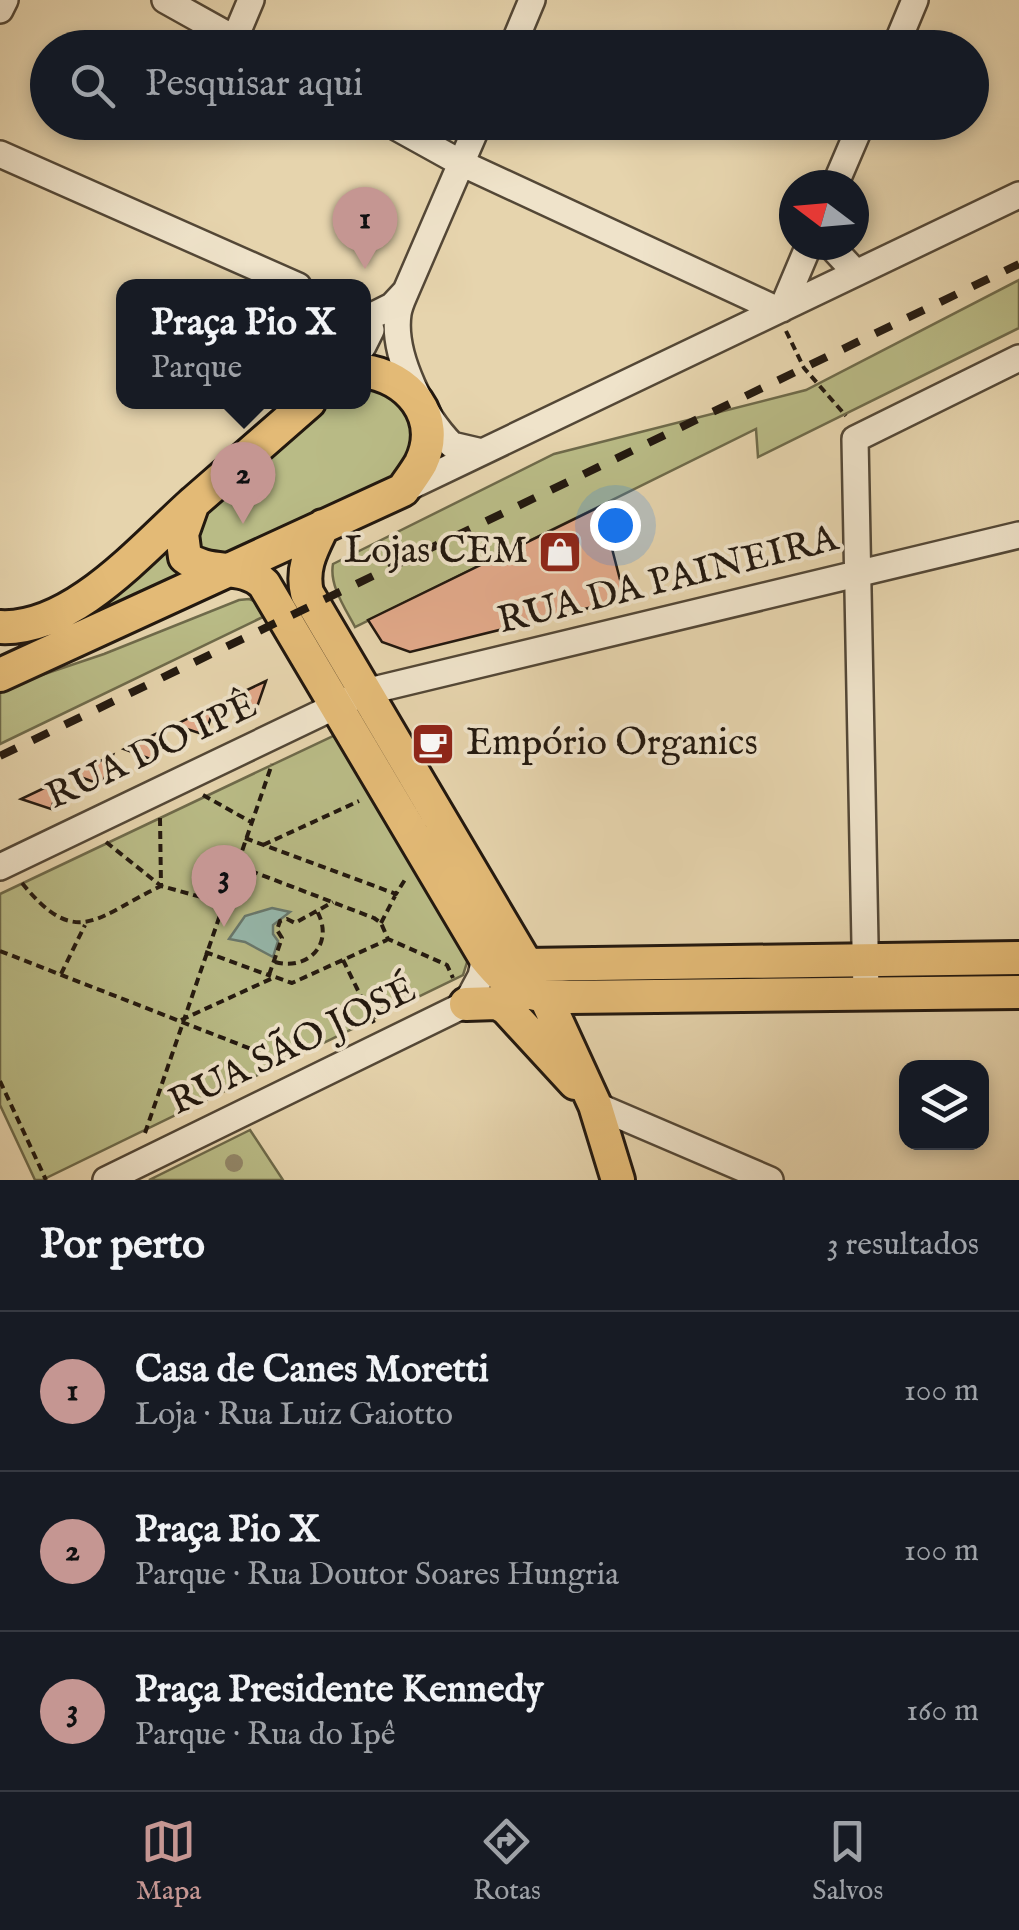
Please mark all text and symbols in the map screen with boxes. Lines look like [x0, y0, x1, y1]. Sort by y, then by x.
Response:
search box [30, 30, 989, 140]
icon: search [65, 58, 120, 113]
text: Pesquisar aqui [145, 61, 363, 109]
north arrow [779, 170, 869, 260]
pin: 1 [332, 186, 398, 269]
popup [116, 279, 371, 409]
text: Praça Pio X [151, 300, 336, 348]
text: Parque [151, 348, 242, 389]
pin: 2 [210, 442, 276, 524]
your location [590, 500, 641, 551]
street label: RUA DA PAINEIRA [493, 515, 844, 646]
place label: Lojas CEM [344, 528, 528, 576]
shop icon: Lojas CEM [537, 529, 583, 575]
street label: RUA DO IPÊ [39, 681, 265, 822]
place label: Empório Organics [466, 720, 758, 768]
cafe icon: Empório Organics [410, 721, 456, 767]
pin: 3 [192, 844, 256, 927]
street label: RUA SÃO JOSÉ [161, 966, 424, 1127]
map controls [899, 1060, 989, 1150]
button: layers [899, 1060, 989, 1150]
text: Por perto [40, 1219, 205, 1272]
text: 3 resultados [827, 1225, 979, 1266]
text: Casa de Canes Moretti [135, 1347, 489, 1395]
text: 1 [67, 1371, 78, 1412]
text: 100 m [904, 1371, 979, 1412]
text: Loja · Rua Luiz Gaiotto [135, 1395, 453, 1436]
text: Praça Pio X [135, 1507, 320, 1555]
text: 2 [65, 1531, 80, 1572]
text: 100 m [904, 1531, 979, 1572]
text: Parque · Rua Doutor Soares Hungria [135, 1555, 619, 1596]
text: Praça Presidente Kennedy [135, 1667, 543, 1715]
text: 3 [67, 1691, 78, 1732]
text: 160 m [906, 1691, 979, 1732]
text: Parque · Rua do Ipê [135, 1715, 396, 1756]
tab: Mapa [136, 1814, 201, 1909]
tab: Rotas [473, 1814, 541, 1909]
tab: Salvos [812, 1814, 883, 1909]

